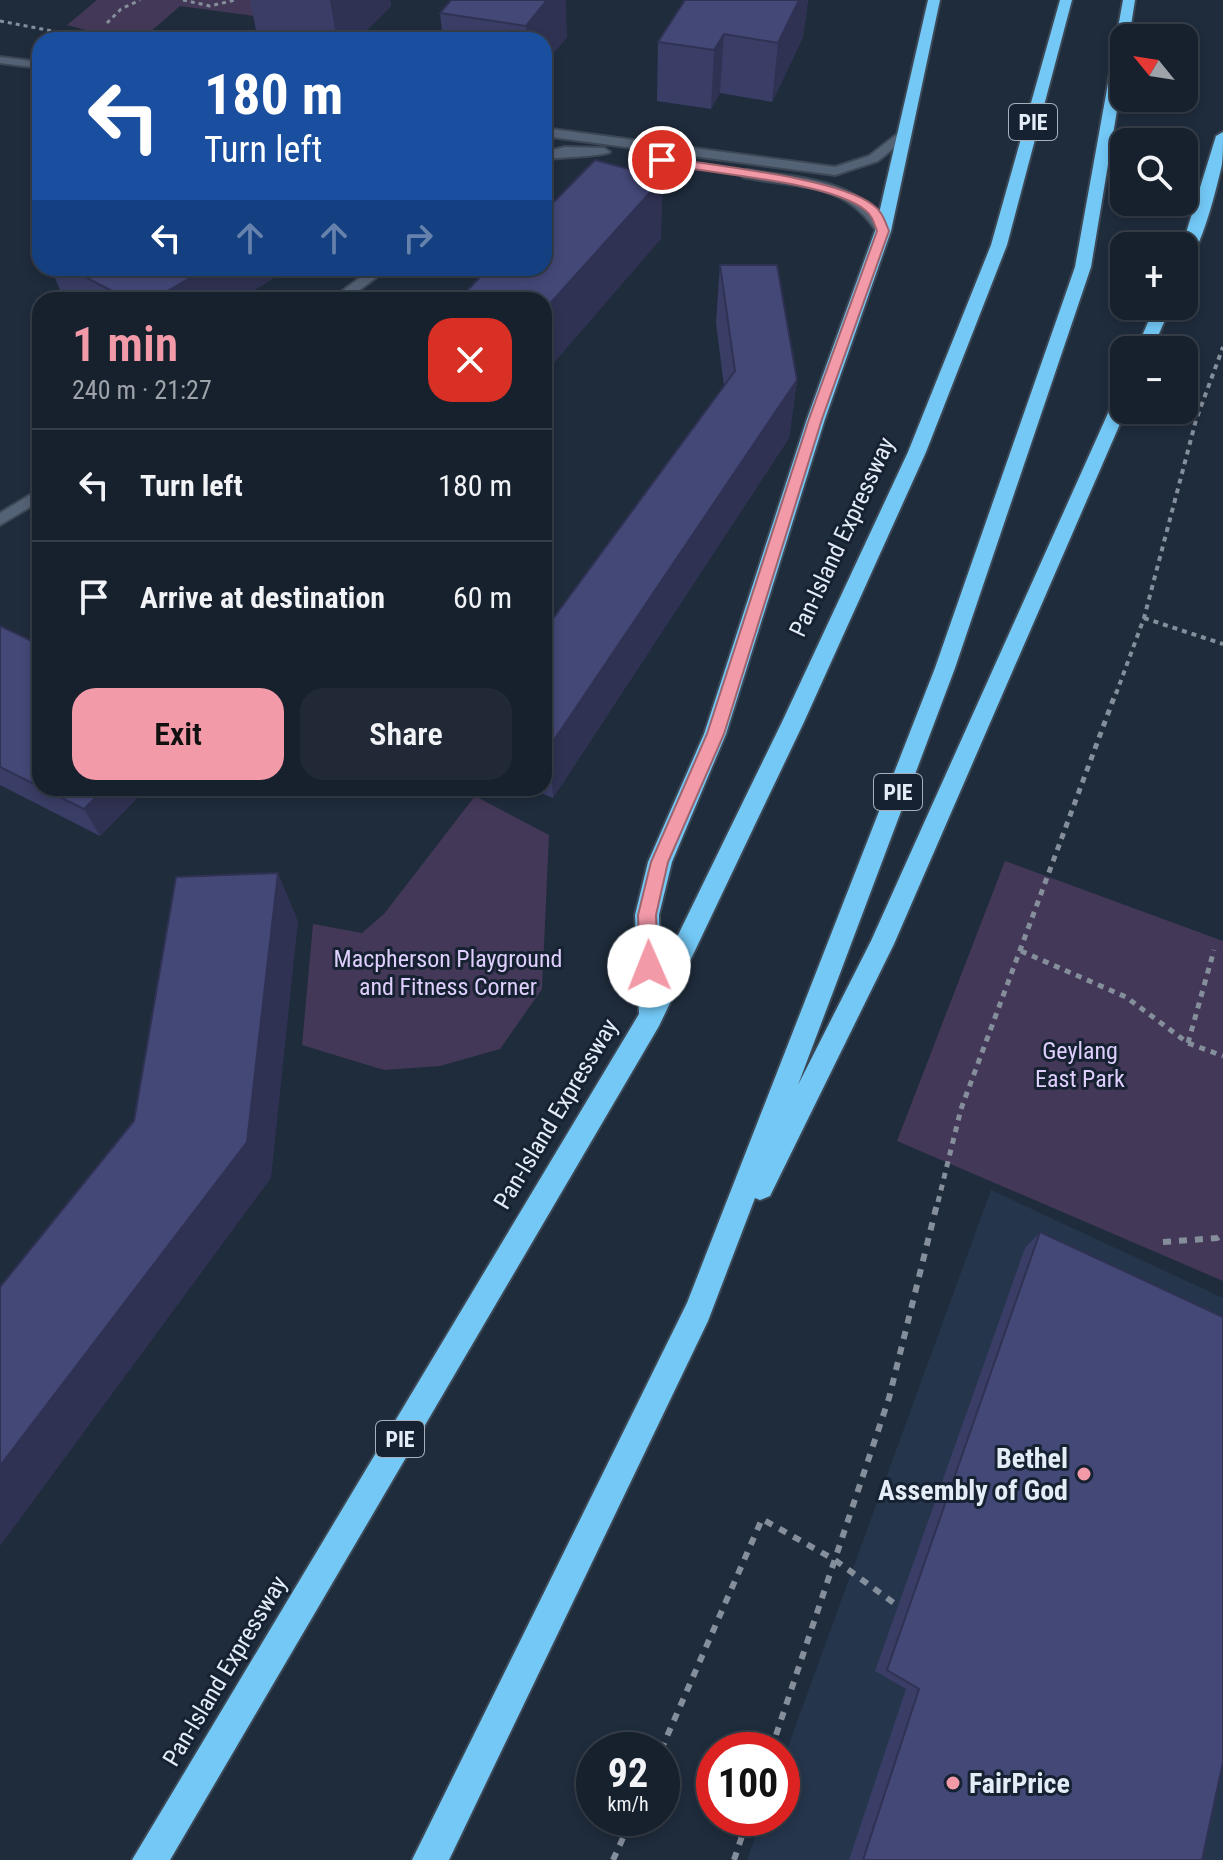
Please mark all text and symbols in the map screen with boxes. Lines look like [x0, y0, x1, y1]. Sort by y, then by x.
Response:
north arrow [1110, 24, 1198, 112]
map controls [1110, 24, 1198, 424]
text: 180 m [204, 62, 343, 128]
icon: left [72, 64, 176, 168]
road number: PIE [1009, 104, 1057, 140]
pin [628, 126, 696, 194]
button: search [1110, 128, 1198, 216]
text: Turn left [204, 129, 322, 171]
icon: arrive [640, 138, 684, 182]
icon: left [144, 216, 188, 260]
icon: ahead [228, 216, 272, 260]
icon: ahead [312, 216, 356, 260]
icon: right [396, 216, 440, 260]
button: + [1110, 232, 1198, 320]
text: 1 min [72, 316, 178, 373]
button: close [428, 318, 512, 402]
button: − [1110, 336, 1198, 424]
text: 240 m · 21:27 [72, 375, 212, 405]
street label: Pan-Island Expressway [784, 433, 900, 641]
icon: left [72, 463, 116, 507]
text: Turn left [140, 468, 243, 503]
text: 180 m [438, 468, 512, 503]
icon: arrive [72, 575, 116, 619]
text: Arrive at destination [140, 580, 385, 615]
text: 60 m [453, 580, 512, 615]
button: Exit [72, 688, 284, 780]
button: Share [300, 688, 512, 780]
road number: PIE [874, 774, 922, 810]
position arrow [607, 924, 691, 1008]
park label: Macpherson Playground and Fitness Corner [334, 945, 562, 1001]
street label: Pan-Island Expressway [488, 1014, 624, 1214]
park label: Geylang East Park [1035, 1037, 1125, 1093]
road number: PIE [376, 1421, 424, 1457]
place label: Bethel Assembly of God [878, 1442, 1068, 1507]
marker: Bethel Assembly of God [1075, 1465, 1093, 1483]
street label: Pan-Island Expressway [157, 1571, 293, 1771]
speed limit sign: 100 [696, 1732, 800, 1836]
text: 92 [608, 1750, 648, 1797]
place label: FairPrice [969, 1767, 1070, 1800]
marker: FairPrice [944, 1774, 962, 1792]
text: km/h [607, 1792, 649, 1816]

